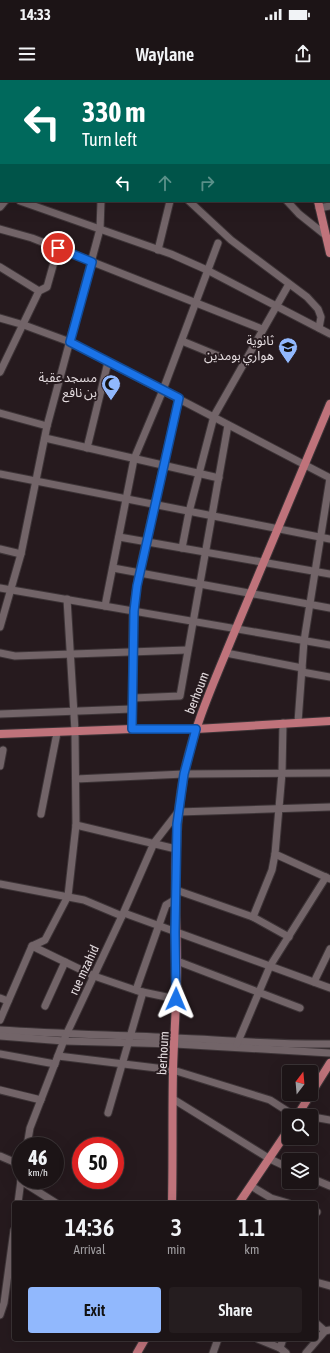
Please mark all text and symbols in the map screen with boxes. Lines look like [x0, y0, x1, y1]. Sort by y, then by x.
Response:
text: 14:33 [20, 6, 51, 23]
icon: menu [16, 43, 38, 65]
icon: share [292, 43, 314, 65]
text: Waylane [136, 44, 194, 65]
icon: left [16, 96, 68, 148]
text: 330 m [82, 96, 145, 128]
text: Turn left [82, 129, 137, 150]
icon: left [112, 172, 134, 194]
icon: ahead [154, 172, 176, 194]
icon: right [196, 172, 218, 194]
pin [41, 231, 75, 265]
icon: arrive [47, 237, 69, 259]
place label: ثانوية هواري بومدين [204, 333, 274, 366]
school or university icon: ثانوية هواري بومدين [277, 336, 299, 364]
place label: مسجد عقبة بن نافع [38, 370, 97, 403]
mosque icon: مسجد عقبة بن نافع [100, 373, 122, 401]
street label: berhoum [182, 670, 212, 716]
street label: rue mzahid [66, 943, 102, 997]
position arrow [155, 978, 197, 1020]
street label: berhoum [154, 1031, 172, 1075]
north arrow [282, 1065, 318, 1101]
map controls [282, 1065, 318, 1189]
button: search [282, 1109, 318, 1145]
speed limit sign: 50 [72, 1137, 124, 1189]
text: 46 [29, 1146, 47, 1169]
button: layers [282, 1153, 318, 1189]
text: km/h [28, 1167, 48, 1178]
text: 14:36 [65, 1214, 114, 1241]
text: 3 [171, 1214, 182, 1241]
text: 1.1 [238, 1214, 265, 1241]
text: Arrival [74, 1242, 105, 1257]
text: min [167, 1242, 186, 1257]
text: km [244, 1242, 259, 1257]
button: Exit [28, 1287, 161, 1333]
button: Share [169, 1287, 302, 1333]

